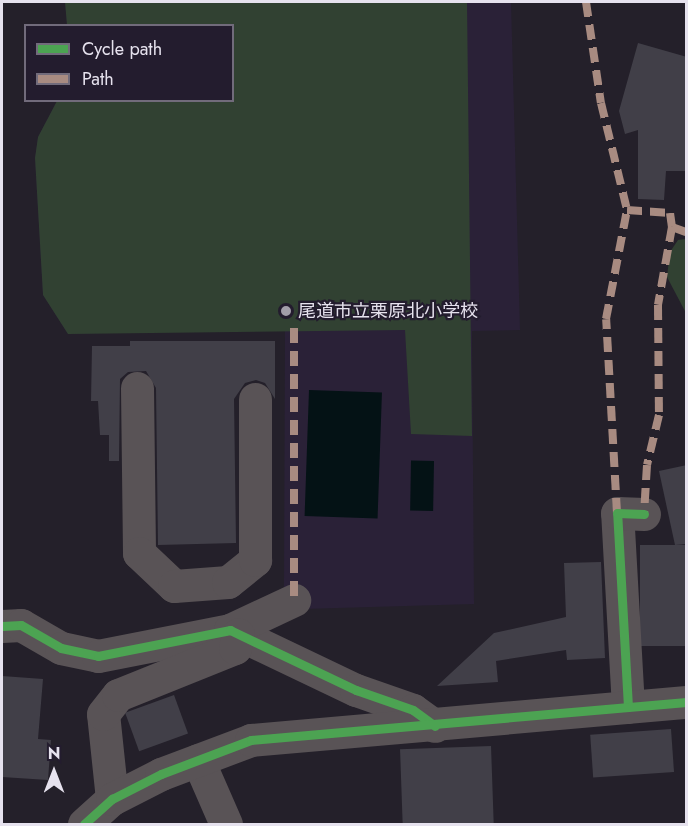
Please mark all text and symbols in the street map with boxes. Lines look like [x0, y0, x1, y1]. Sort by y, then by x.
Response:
legend [24, 24, 234, 102]
text: Cycle path [82, 36, 162, 62]
text: Path [82, 66, 114, 92]
place label: 尾道市立栗原北小学校 [298, 300, 478, 322]
marker: 尾道市立栗原北小学校 [279, 304, 293, 318]
north arrow [24, 742, 84, 802]
text: N [48, 742, 60, 765]

